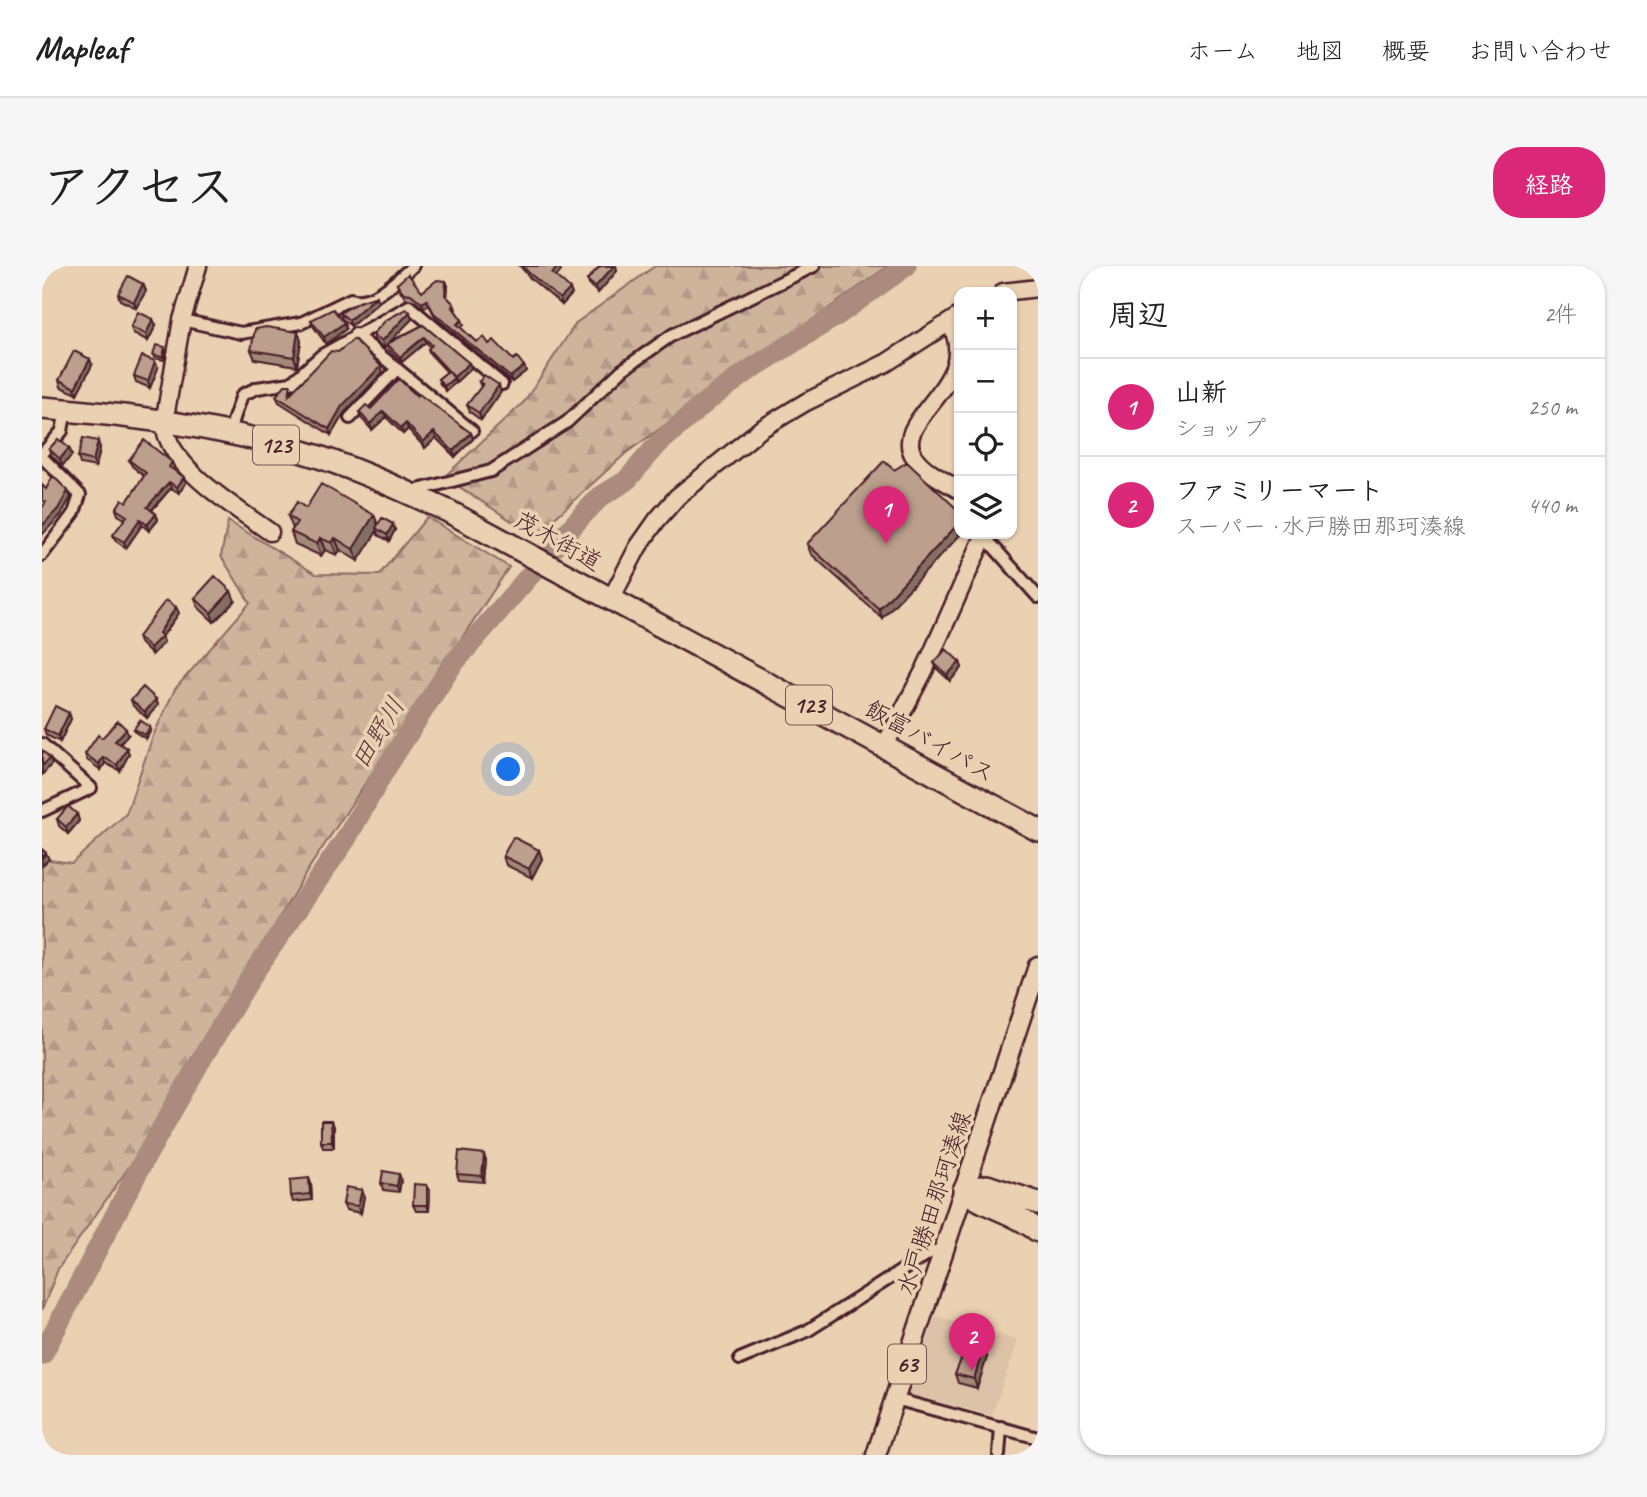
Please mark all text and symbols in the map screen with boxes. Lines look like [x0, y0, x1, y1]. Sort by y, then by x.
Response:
text: Mapleaf [35, 27, 127, 69]
text: ホーム [1187, 36, 1258, 66]
text: 地図 [1296, 36, 1344, 66]
text: 概要 [1382, 36, 1430, 66]
text: お問い合わせ [1468, 36, 1612, 66]
button: 経路 [1493, 147, 1605, 218]
text: アクセス [42, 156, 235, 218]
map controls [954, 287, 1017, 539]
button: + [954, 287, 1017, 350]
text: 周辺 [1108, 296, 1168, 334]
text: 2件 [1544, 300, 1577, 329]
button: − [954, 350, 1017, 413]
text: 山新 [1175, 376, 1227, 409]
text: 1 [1126, 393, 1136, 422]
text: 250 m [1528, 393, 1577, 422]
button: locate [954, 413, 1017, 476]
text: ショップ [1175, 414, 1266, 443]
road number: 123 [253, 426, 299, 464]
text: ファミリーマート [1175, 474, 1384, 507]
button: layers [954, 476, 1017, 539]
pin: 1 [863, 486, 909, 544]
text: 2 [1126, 491, 1136, 520]
text: 440 m [1528, 491, 1577, 520]
street label: 茂木街道 [509, 505, 607, 577]
text: スーパー · 水戸勝田那珂湊線 [1175, 512, 1466, 541]
road number: 123 [786, 686, 832, 724]
water label: 田野川 [344, 691, 412, 775]
street label: 飯富バイパス [860, 693, 1000, 789]
your location [491, 752, 525, 786]
street label: 水戸勝田那珂湊線 [890, 1107, 978, 1299]
pin: 2 [949, 1313, 995, 1371]
road number: 63 [888, 1344, 926, 1384]

